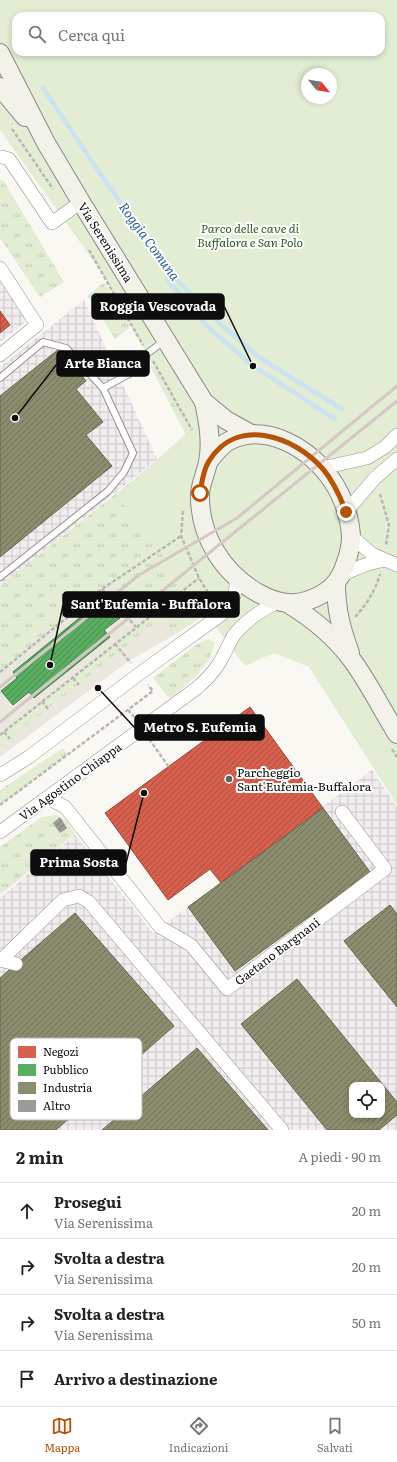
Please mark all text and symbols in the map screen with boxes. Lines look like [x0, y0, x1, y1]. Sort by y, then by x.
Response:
search box [12, 12, 385, 56]
icon: search [26, 23, 48, 45]
text: Cerca qui [58, 23, 125, 46]
north arrow [301, 68, 337, 104]
street label: Via Serenissima [74, 198, 138, 286]
water label: Roggia Comuna [115, 198, 185, 285]
park label: Parco delle cave di Buffalora e San Polo [197, 219, 303, 251]
callout: Roggia Vescovada [92, 294, 224, 319]
text: Roggia Vescovada [100, 296, 217, 315]
callout: Arte Bianca [57, 351, 149, 376]
text: Arte Bianca [65, 353, 142, 372]
route start [191, 484, 209, 502]
route end [337, 503, 355, 521]
callout: Sant'Eufemia - Buffalora [63, 592, 239, 617]
text: Sant'Eufemia - Buffalora [71, 594, 232, 613]
callout: Metro S. Eufemia [135, 715, 264, 740]
text: Metro S. Eufemia [143, 717, 257, 736]
street label: Via Agostino Chiappa [15, 737, 125, 824]
place label: Parcheggio Sant'Eufemia-Buffalora [237, 763, 372, 795]
marker: Parcheggio Sant'Eufemia-Buffalora [224, 774, 234, 784]
callout: Prima Sosta [31, 850, 126, 875]
text: Prima Sosta [40, 852, 119, 871]
street label: Gaetano Bargnani [231, 913, 323, 989]
legend [10, 1038, 142, 1120]
text: Negozi [43, 1043, 79, 1059]
text: Pubblico [43, 1061, 88, 1077]
text: Industria [43, 1079, 92, 1095]
map controls [349, 1082, 385, 1118]
button: locate [349, 1082, 385, 1118]
text: Altro [43, 1097, 70, 1113]
text: 2 min [16, 1144, 64, 1169]
text: A piedi · 90 m [298, 1147, 381, 1166]
text: Prosegui [54, 1190, 122, 1213]
icon: ahead [16, 1200, 38, 1222]
text: 20 m [352, 1201, 381, 1220]
text: Via Serenissima [54, 1213, 153, 1232]
text: Svolta a destra [54, 1246, 165, 1269]
icon: right [16, 1256, 38, 1278]
text: 20 m [352, 1257, 381, 1276]
text: Via Serenissima [54, 1269, 153, 1288]
text: Svolta a destra [54, 1302, 165, 1325]
icon: right [16, 1312, 38, 1334]
text: 50 m [352, 1313, 381, 1332]
text: Via Serenissima [54, 1325, 153, 1344]
text: Arrivo a destinazione [54, 1367, 218, 1390]
icon: arrive [16, 1368, 38, 1390]
tab: Mappa [44, 1415, 80, 1455]
tab: Indicazioni [169, 1415, 229, 1455]
tab: Salvati [317, 1415, 353, 1455]

